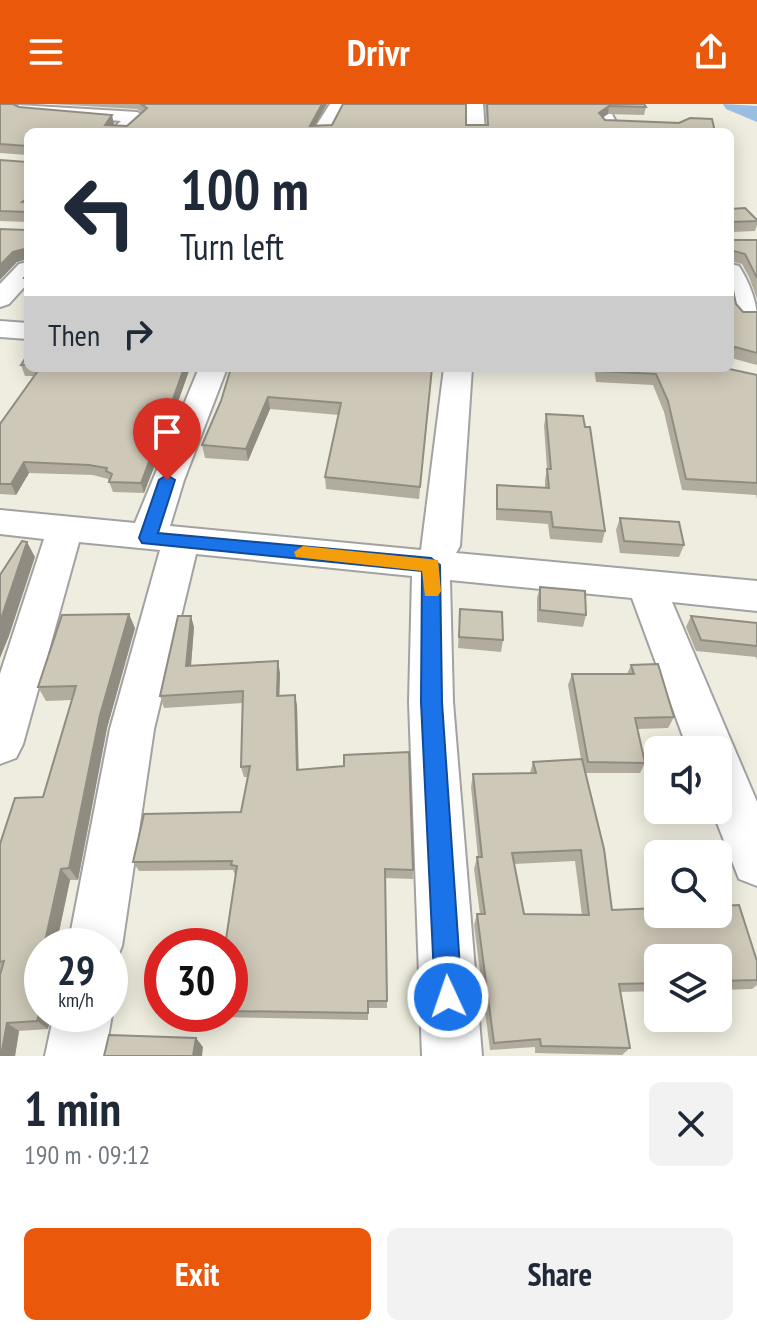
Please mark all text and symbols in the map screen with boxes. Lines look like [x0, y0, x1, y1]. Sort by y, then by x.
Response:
text: Drivr [347, 29, 410, 76]
icon: menu [24, 30, 68, 74]
icon: share [689, 30, 733, 74]
text: 100 m [180, 153, 309, 225]
icon: left [48, 160, 152, 264]
text: Turn left [180, 223, 284, 270]
icon: right [116, 312, 160, 356]
text: Then [48, 315, 100, 354]
pin [133, 398, 201, 480]
icon: arrive [145, 410, 189, 454]
map controls [644, 736, 732, 1032]
button: sound [644, 736, 732, 824]
button: search [644, 840, 732, 928]
speed limit sign: 30 [144, 928, 248, 1032]
text: 29 [57, 944, 95, 996]
button: layers [644, 944, 732, 1032]
position arrow [406, 955, 490, 1039]
text: km/h [58, 987, 94, 1013]
text: 1 min [24, 1077, 121, 1139]
button: close [649, 1082, 733, 1166]
text: 190 m · 09:12 [24, 1138, 150, 1171]
button: Exit [24, 1228, 371, 1320]
button: Share [387, 1228, 733, 1320]

